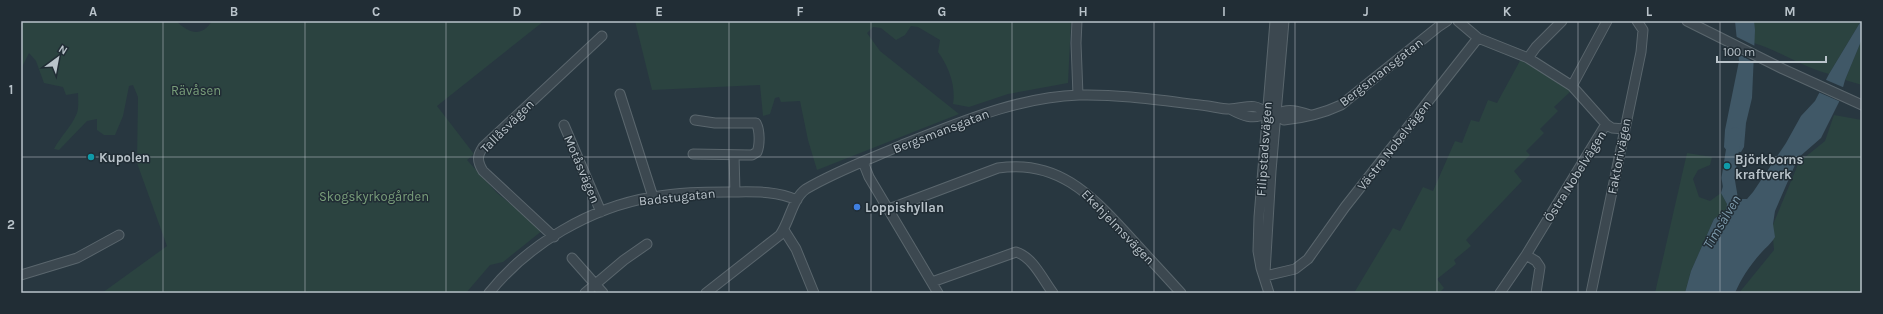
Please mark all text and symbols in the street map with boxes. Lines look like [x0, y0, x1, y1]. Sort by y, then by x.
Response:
text: A [89, 4, 97, 19]
text: B [230, 4, 238, 19]
text: C [372, 4, 380, 19]
text: D [513, 4, 522, 19]
text: E [655, 4, 663, 19]
text: F [796, 4, 804, 19]
text: G [938, 4, 946, 19]
text: H [1078, 4, 1088, 19]
text: I [1222, 4, 1226, 19]
text: J [1363, 4, 1369, 19]
text: K [1503, 4, 1512, 19]
text: L [1646, 4, 1653, 19]
text: M [1784, 4, 1796, 19]
street label: Bergsmansgatan [1336, 35, 1426, 109]
north arrow [38, 38, 78, 78]
scale bar [1717, 38, 1826, 64]
text: N [56, 42, 70, 58]
text: 100 m [1723, 45, 1755, 59]
text: 1 [9, 82, 13, 97]
park label: Rävåsen [171, 83, 221, 98]
street label: Tallåsvägen [477, 96, 537, 156]
street label: Västra Nobelvägen [1354, 97, 1434, 193]
street label: Filipstadsvägen [1253, 101, 1275, 197]
street label: Bergsmansgatan [891, 106, 991, 156]
street label: Faktorivägen [1604, 117, 1634, 195]
street label: Östra Nobelvägen [1540, 127, 1609, 224]
street label: Motåsvägen [561, 133, 603, 205]
place label: Kupolen [99, 150, 150, 165]
marker: Kupolen [86, 152, 96, 162]
place label: Björkborns kraftverk [1735, 152, 1803, 182]
marker: Björkborns kraftverk [1722, 161, 1732, 171]
street label: Badstugatan [638, 186, 716, 208]
street label: Ekehjelmsvägen [1079, 187, 1157, 267]
park label: Skogskyrkogården [319, 189, 429, 204]
water label: Timsälven [1699, 192, 1745, 252]
place label: Loppishyllan [865, 200, 944, 215]
marker: Loppishyllan [852, 202, 862, 212]
text: 2 [7, 217, 15, 232]

